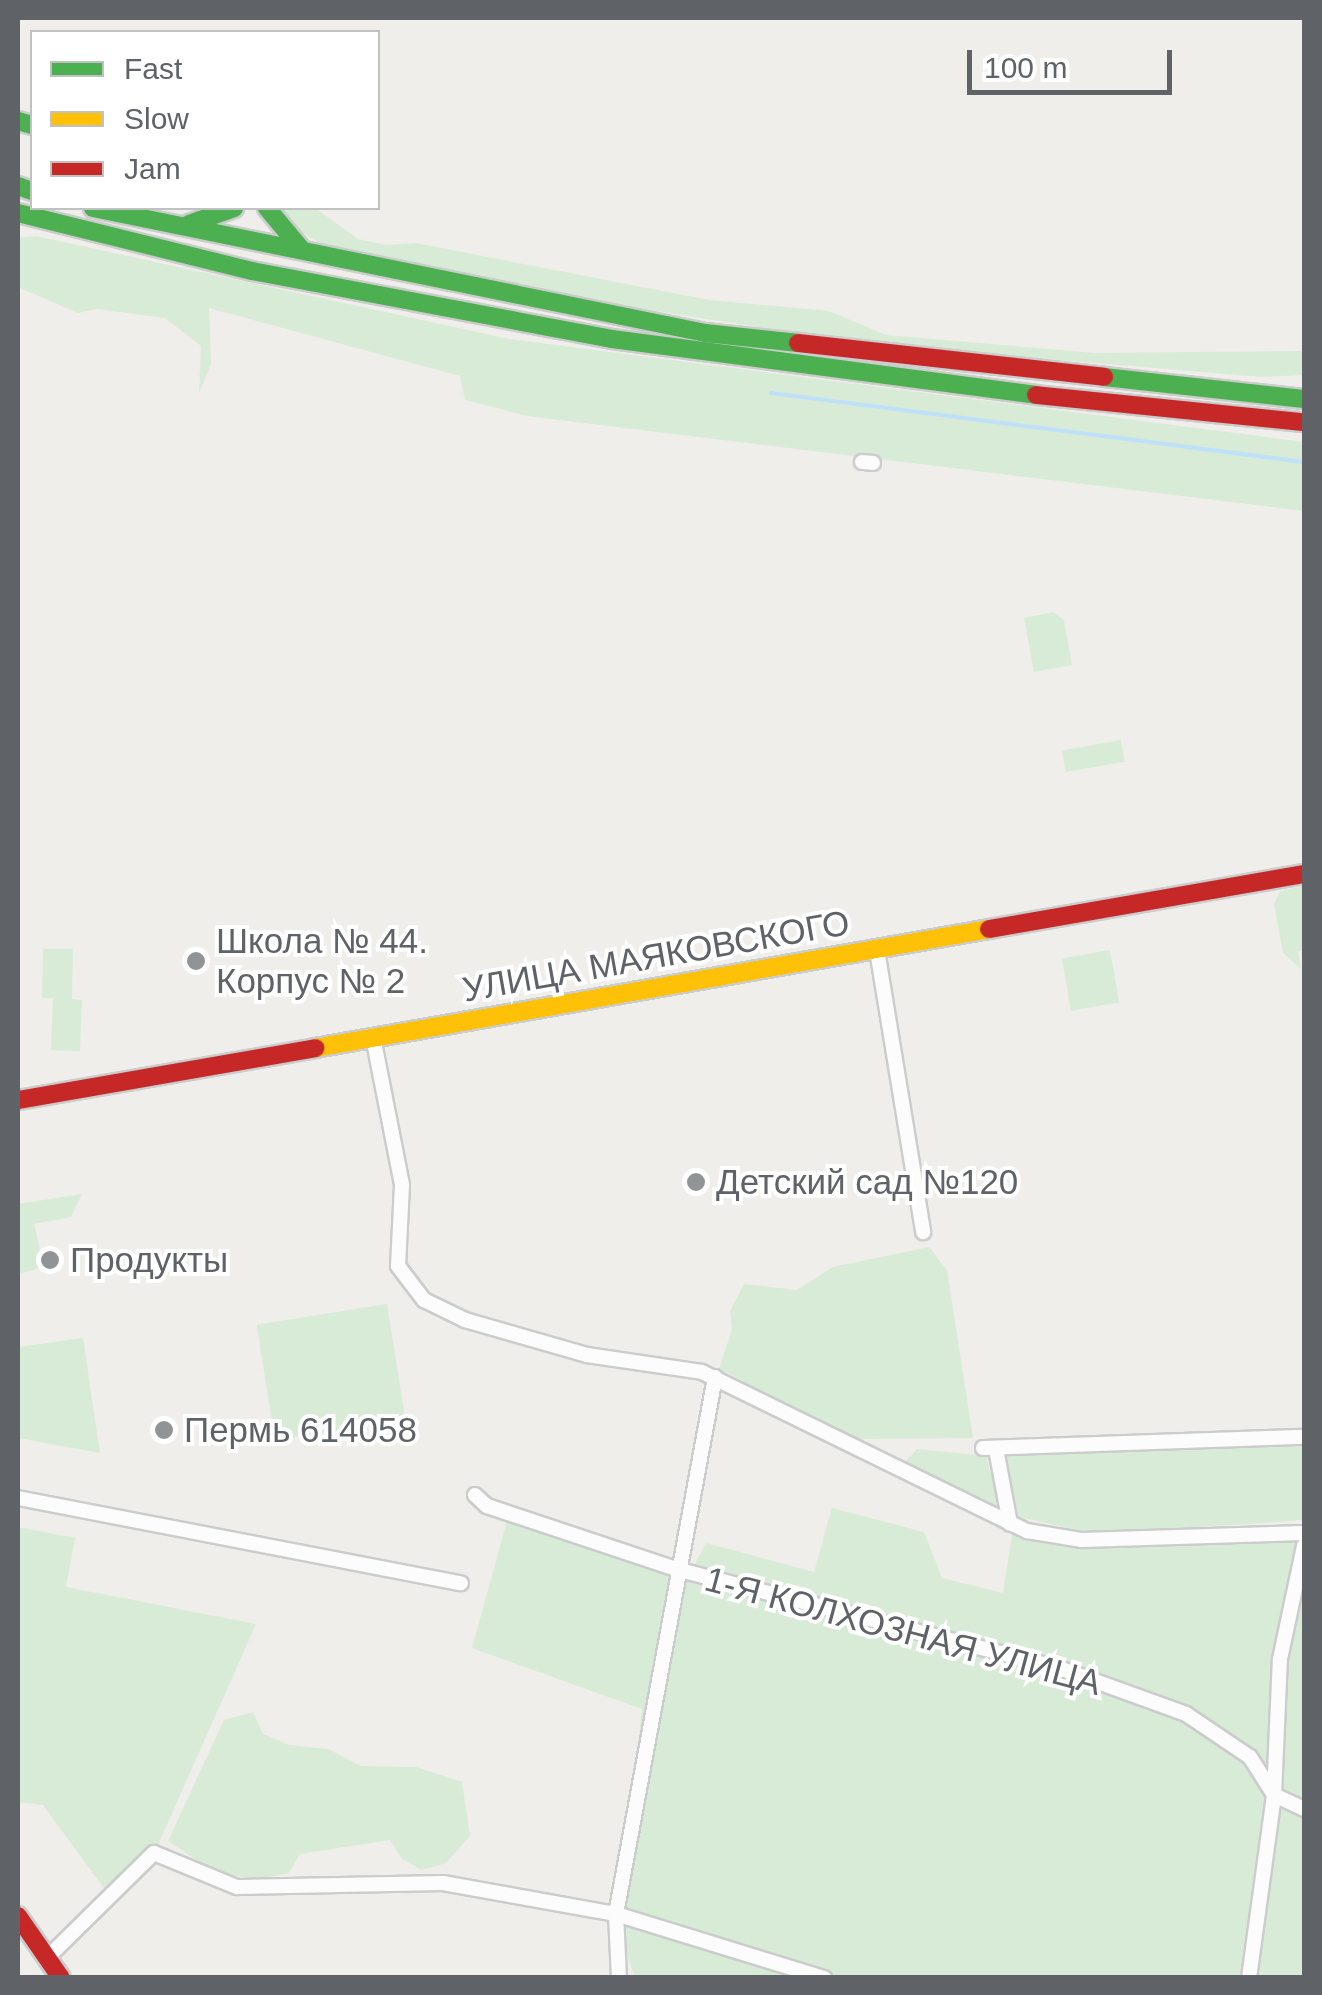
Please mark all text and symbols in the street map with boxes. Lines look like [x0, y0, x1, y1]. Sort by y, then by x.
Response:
legend [30, 30, 380, 210]
scale bar [972, 30, 1177, 92]
text: 100 m [984, 51, 1067, 84]
text: Fast [124, 52, 182, 85]
text: Slow [124, 102, 189, 135]
text: Jam [124, 152, 181, 185]
street label: УЛИЦА МАЯКОВСКОГО [459, 901, 853, 1011]
place label: Школа № 44. Корпус № 2 [216, 920, 428, 1002]
marker: Школа № 44. Корпус № 2 [185, 950, 207, 972]
place label: Детский сад №120 [716, 1161, 1018, 1203]
marker: Детский сад №120 [685, 1171, 707, 1193]
place label: Продукты [70, 1239, 228, 1281]
marker: Продукты [39, 1249, 61, 1271]
place label: Пермь 614058 [184, 1409, 417, 1451]
marker: Пермь 614058 [153, 1419, 175, 1441]
street label: 1-Я КОЛХОЗНАЯ УЛИЦА [700, 1558, 1106, 1704]

